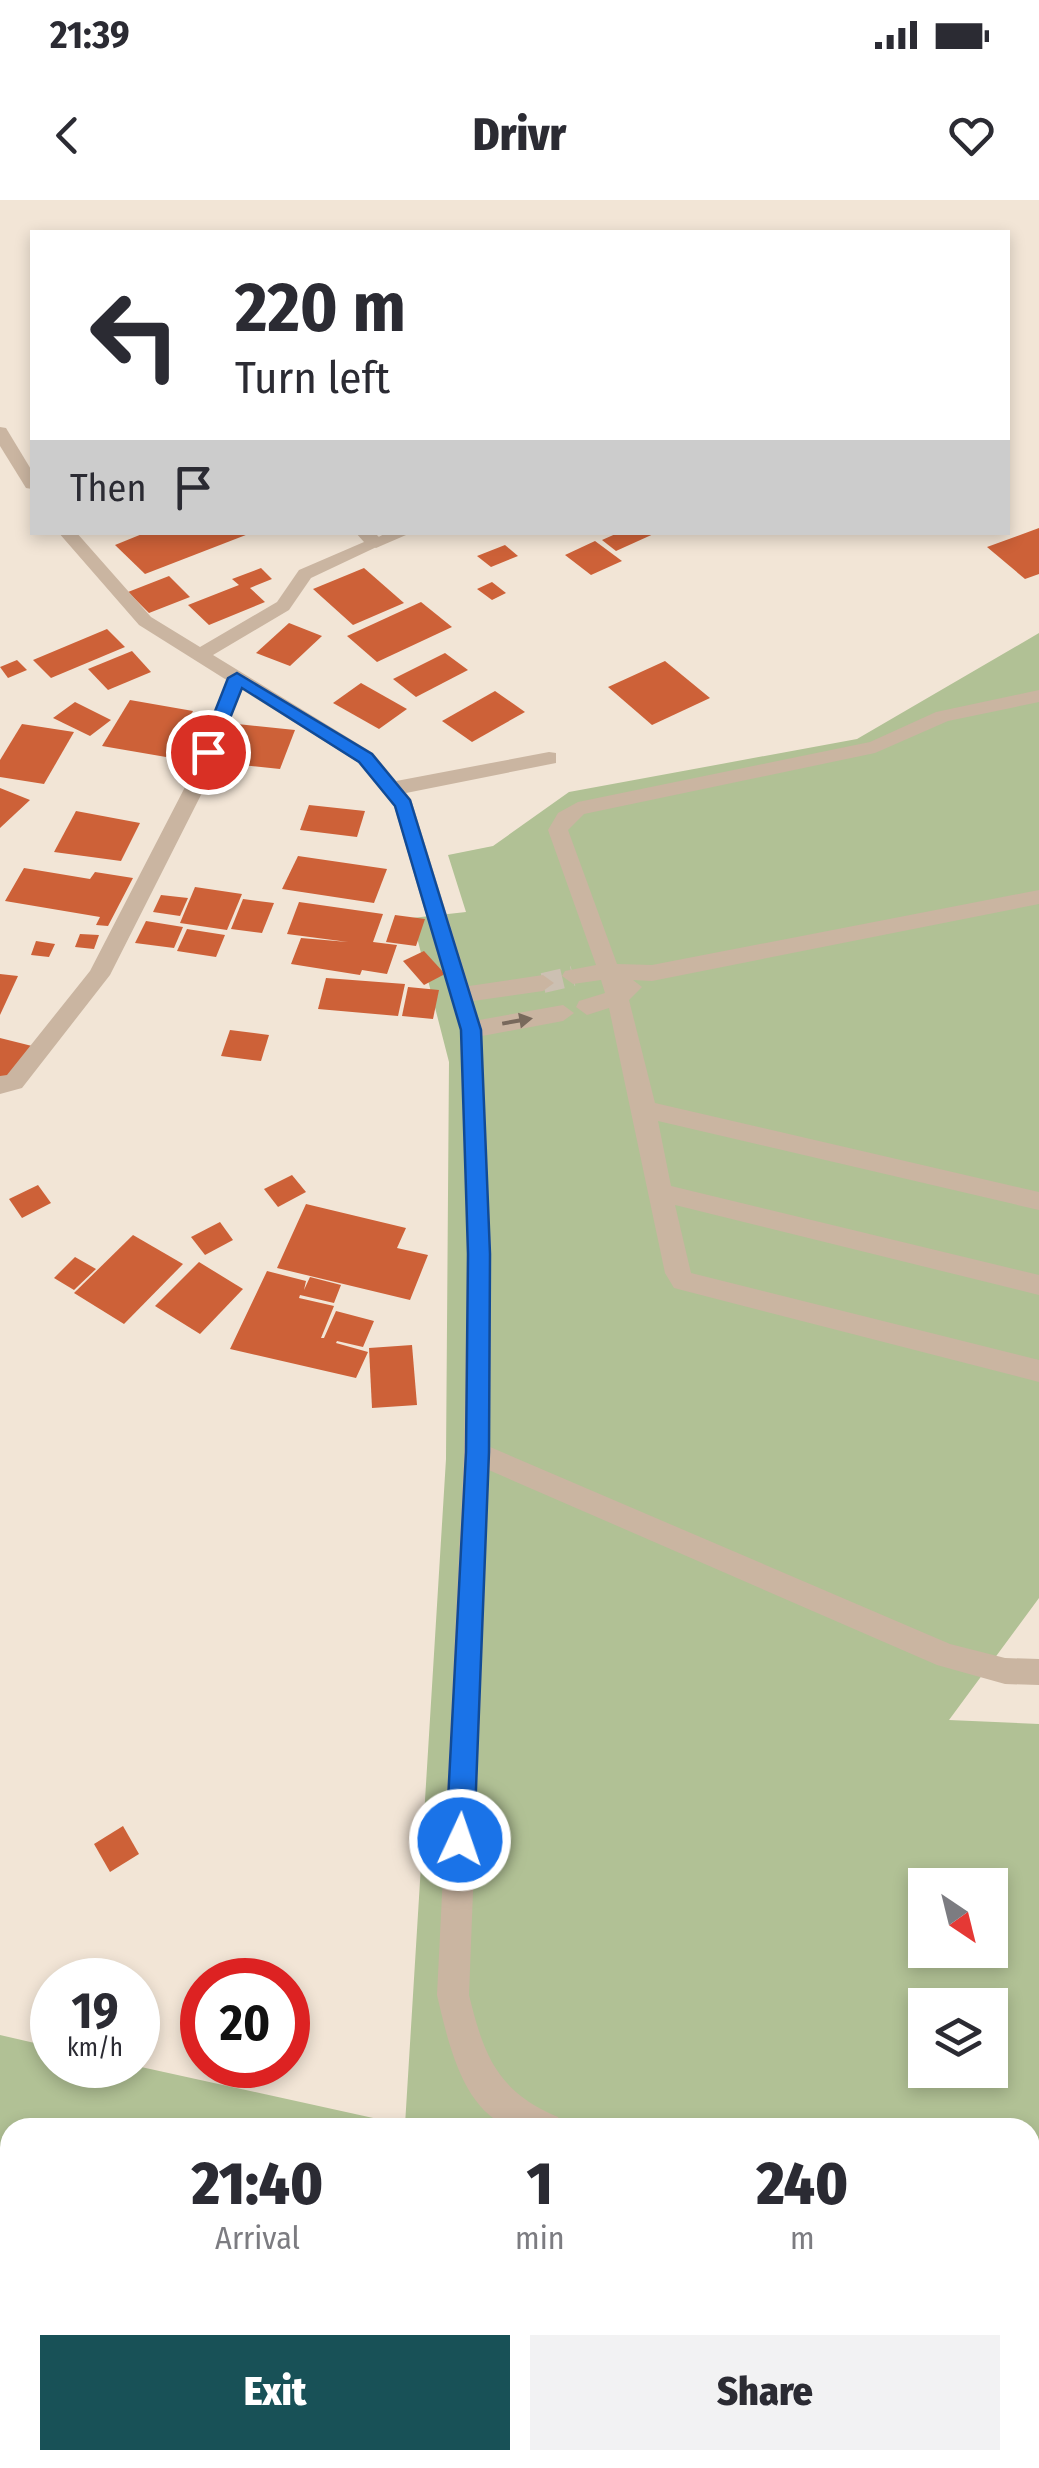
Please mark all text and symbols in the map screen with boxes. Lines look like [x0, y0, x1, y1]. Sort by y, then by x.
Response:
text: 21:39 [50, 12, 130, 58]
icon: back [40, 108, 95, 163]
text: Drivr [473, 108, 566, 162]
icon: heart [944, 108, 999, 163]
text: 220 m [235, 266, 406, 350]
icon: left [70, 270, 200, 400]
text: Turn left [235, 351, 390, 405]
icon: arrive [166, 460, 221, 515]
text: Then [70, 465, 146, 511]
pin [166, 710, 251, 795]
icon: arrive [181, 725, 236, 780]
one-way arrow [502, 1013, 533, 1029]
position arrow [408, 1788, 512, 1892]
north arrow [908, 1868, 1008, 1968]
map controls [908, 1868, 1008, 2088]
speed limit sign: 20 [180, 1958, 310, 2088]
text: 19 [71, 1981, 118, 2041]
button: layers [908, 1988, 1008, 2088]
text: km/h [67, 2033, 123, 2063]
text: 21:40 [192, 2148, 323, 2220]
text: 1 [527, 2148, 553, 2220]
text: 240 [756, 2148, 848, 2220]
text: Arrival [215, 2219, 300, 2257]
text: min [515, 2219, 565, 2257]
text: m [790, 2219, 815, 2257]
button: Exit [40, 2335, 510, 2450]
button: Share [530, 2335, 1000, 2450]

